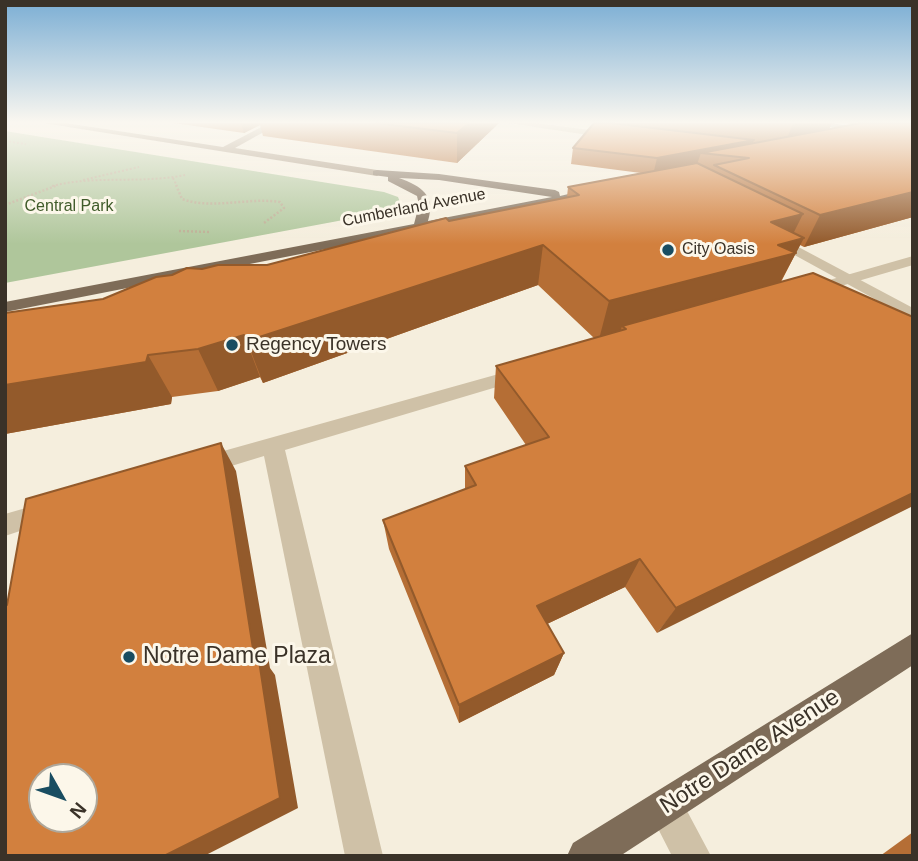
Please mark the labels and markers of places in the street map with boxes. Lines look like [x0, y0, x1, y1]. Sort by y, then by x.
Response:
place label: City Oasis [682, 240, 755, 260]
marker: City Oasis [660, 242, 676, 258]
place label: Regency Towers [246, 334, 386, 356]
marker: Regency Towers [224, 337, 240, 353]
place label: Notre Dame Plaza [143, 643, 331, 671]
marker: Notre Dame Plaza [121, 649, 137, 665]

